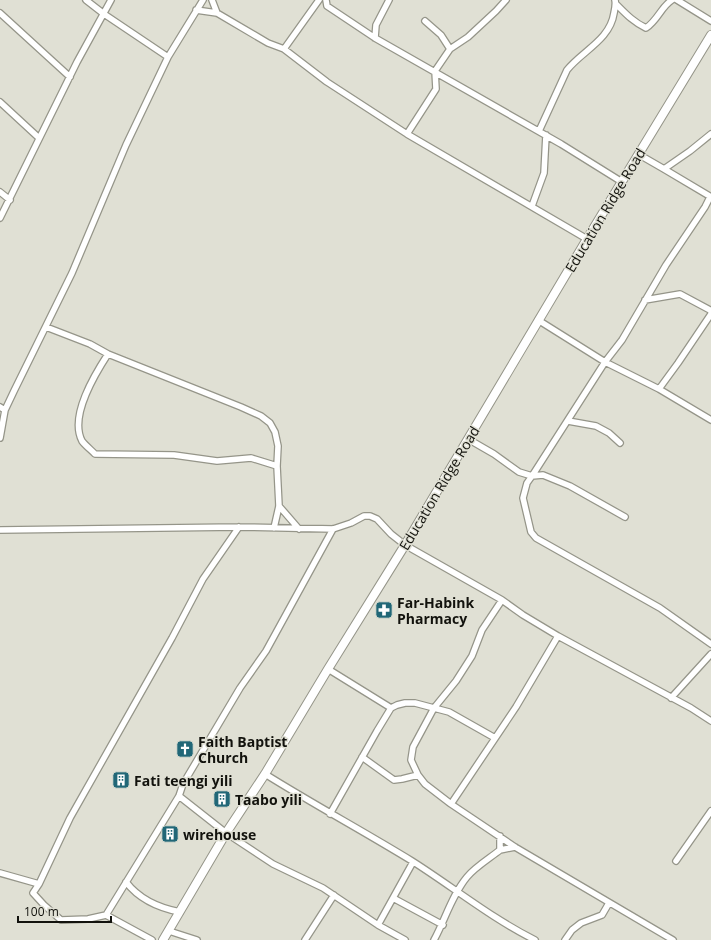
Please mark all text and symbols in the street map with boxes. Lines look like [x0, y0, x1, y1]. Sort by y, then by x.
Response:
street label: Education Ridge Road [560, 144, 650, 276]
street label: Education Ridge Road [394, 422, 484, 554]
place label: Far-Habink Pharmacy [397, 593, 475, 628]
pharmacy icon: Far-Habink Pharmacy [374, 600, 394, 620]
place label: Faith Baptist Church [198, 732, 287, 767]
church icon: Faith Baptist Church [175, 739, 195, 759]
building icon: Fati teengi yili [111, 770, 131, 790]
place label: Fati teengi yili [134, 771, 233, 790]
building icon: Taabo yili [212, 789, 232, 809]
place label: Taabo yili [235, 790, 302, 809]
building icon: wirehouse [160, 824, 180, 844]
place label: wirehouse [183, 825, 256, 844]
scale bar [18, 898, 111, 924]
text: 100 m [24, 903, 59, 920]

